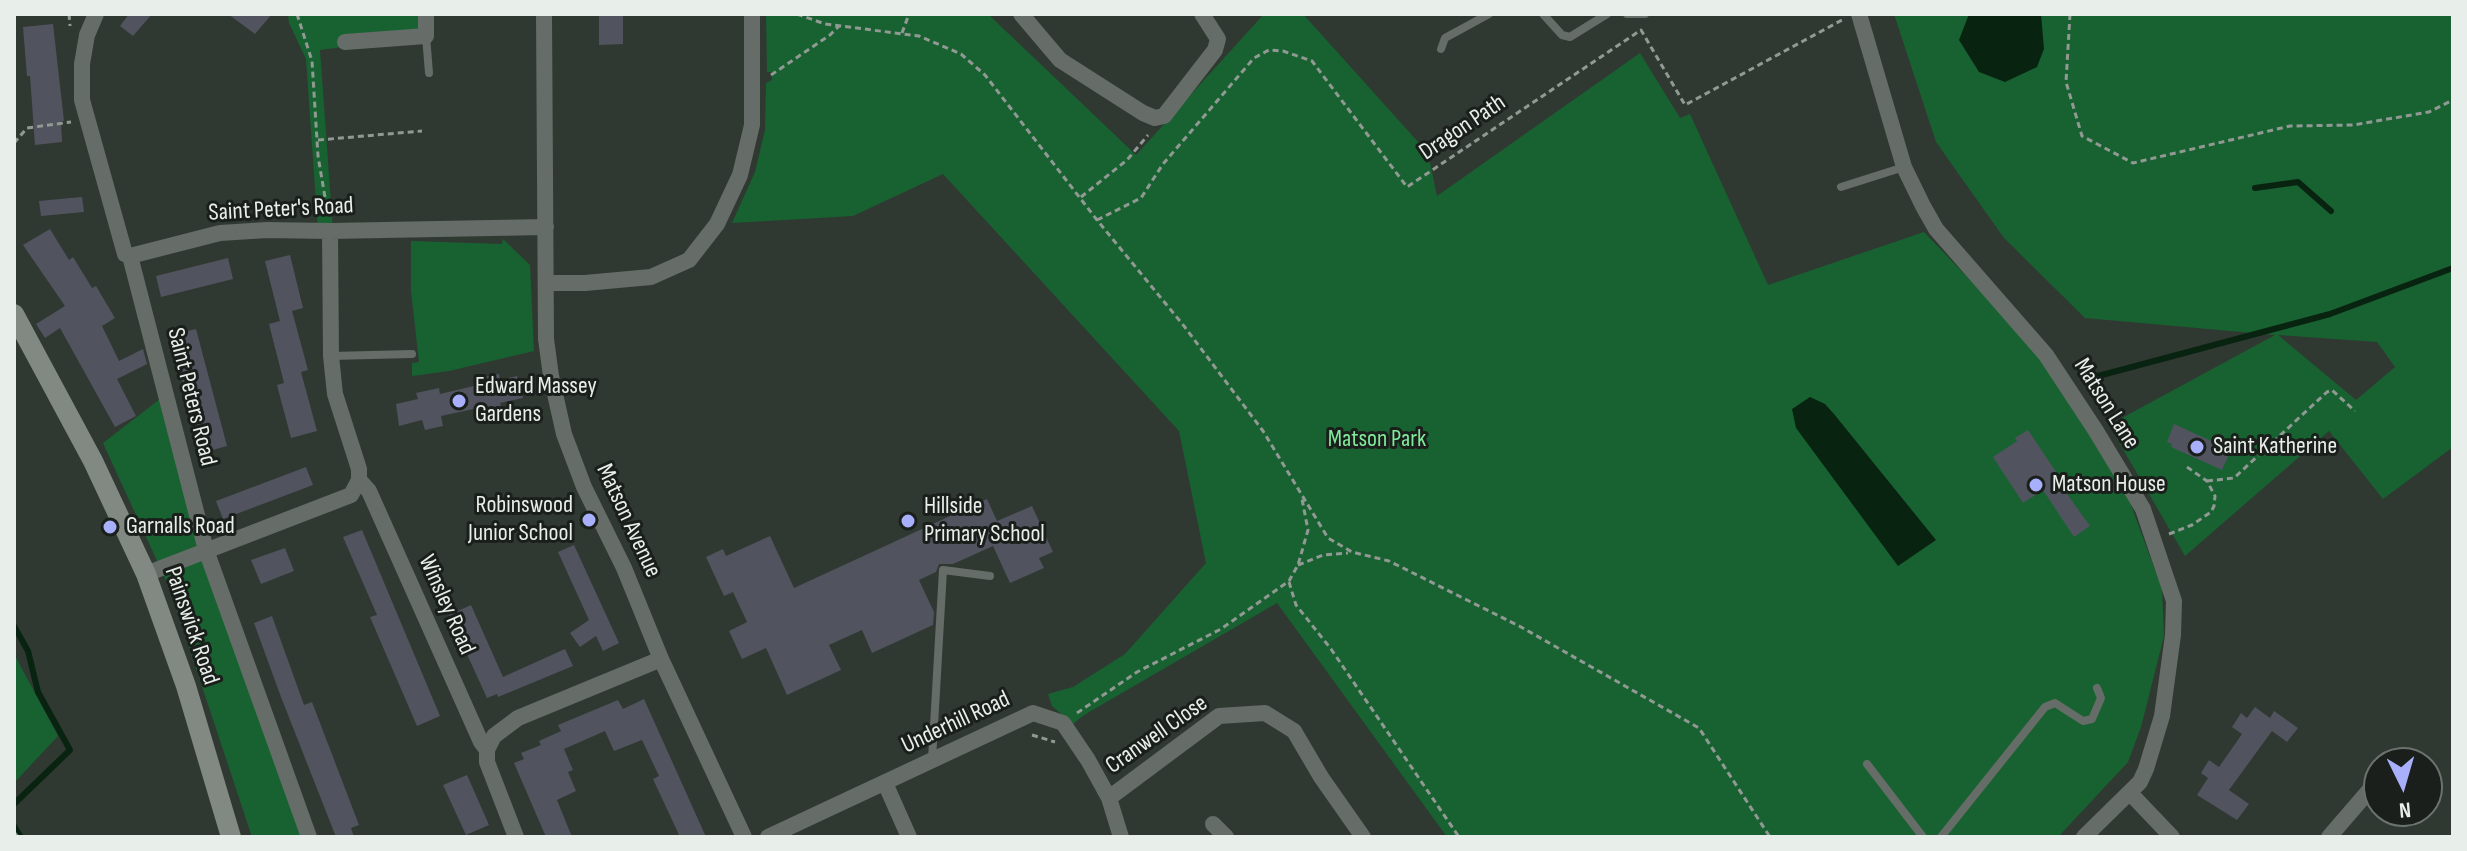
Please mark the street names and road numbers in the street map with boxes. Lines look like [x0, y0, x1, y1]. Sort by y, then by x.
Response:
street label: Dragon Path [1414, 89, 1512, 167]
street label: Saint Peter's Road [208, 192, 354, 228]
street label: Saint Peters Road [160, 325, 222, 469]
street label: Matson Lane [2067, 353, 2145, 455]
street label: Matson Avenue [589, 460, 667, 582]
street label: Winsley Road [411, 551, 481, 659]
street label: Painswick Road [157, 563, 225, 689]
street label: Underhill Road [897, 685, 1015, 761]
street label: Cranwell Close [1101, 689, 1213, 781]

